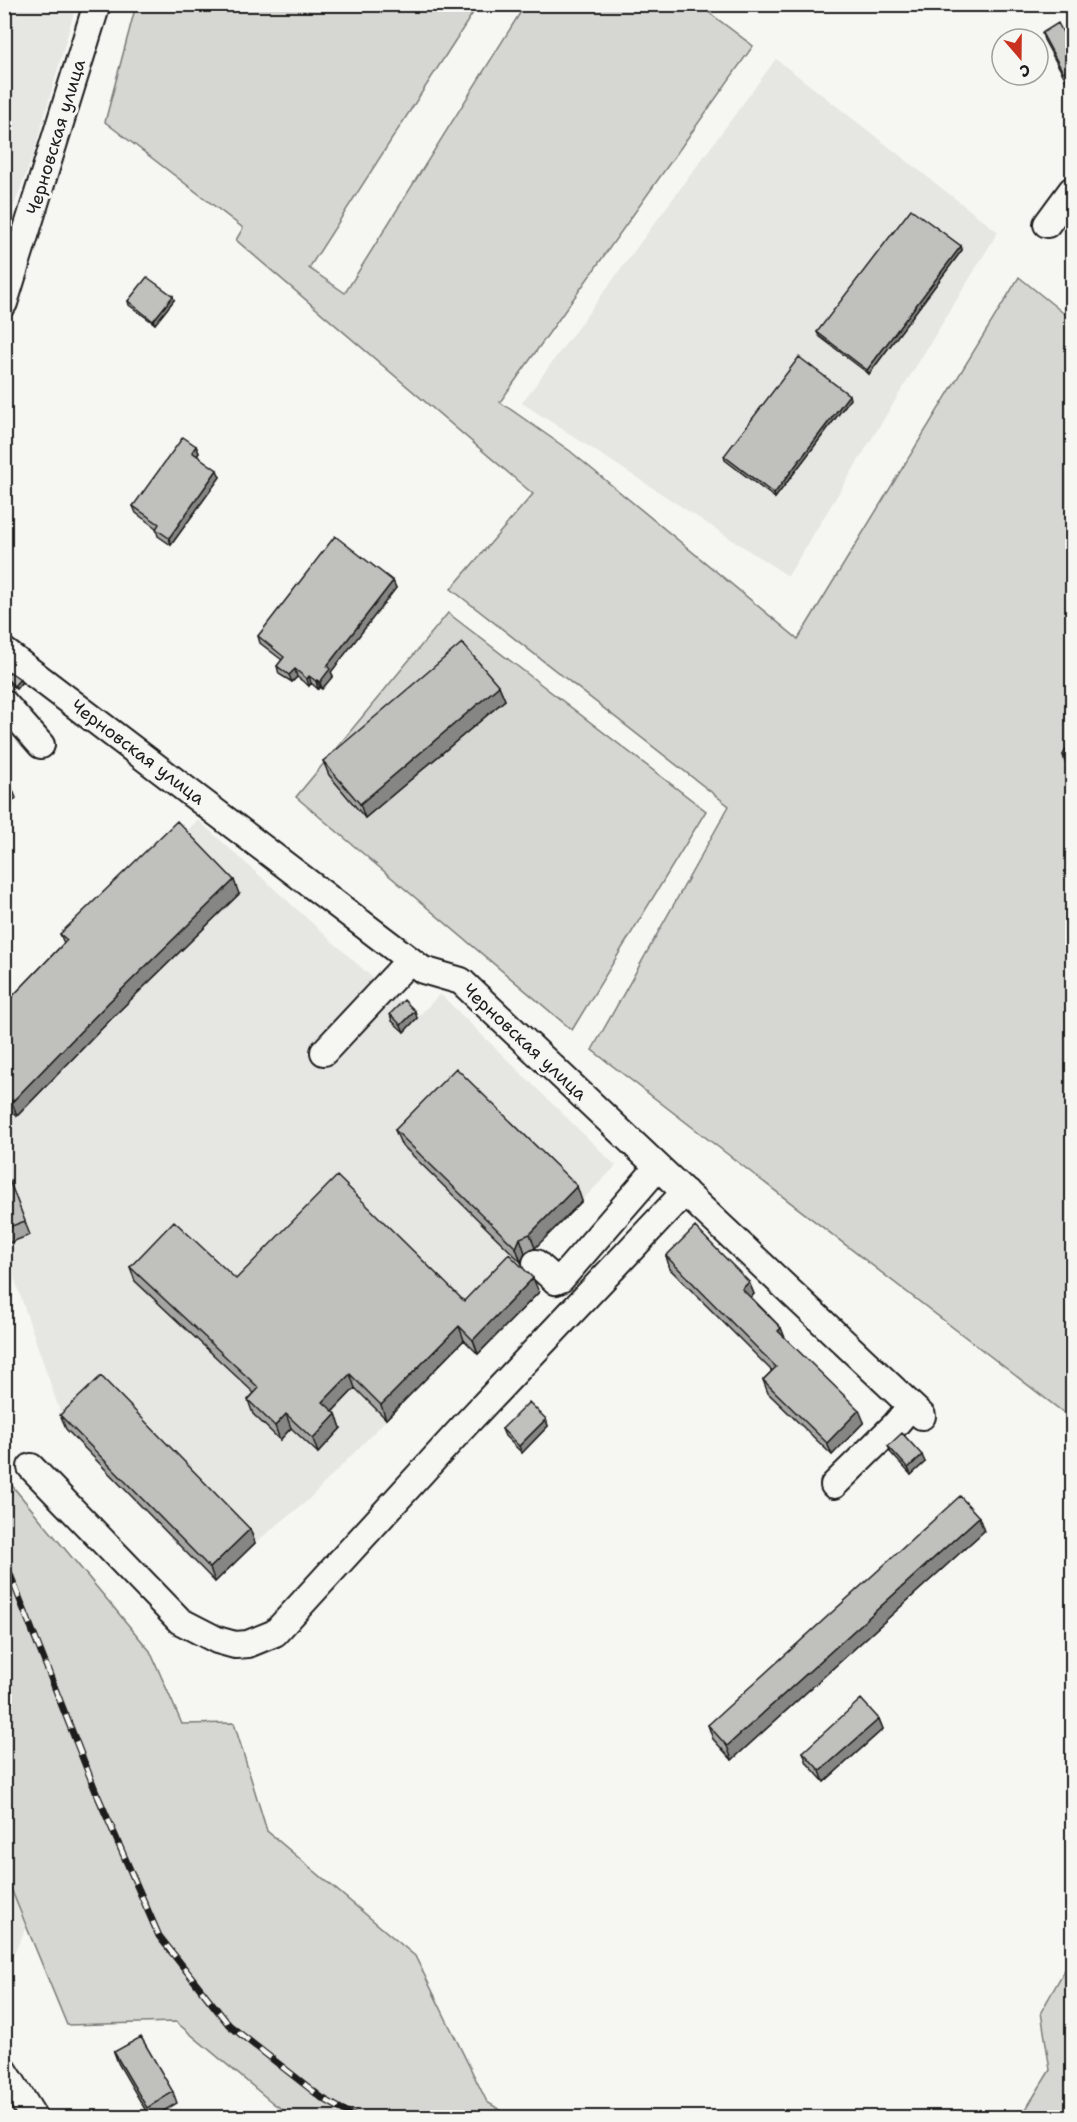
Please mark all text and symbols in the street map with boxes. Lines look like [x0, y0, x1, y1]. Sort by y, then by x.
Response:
north arrow [990, 27, 1050, 87]
street label: Черновская улица [21, 56, 91, 218]
text: С [1017, 59, 1033, 82]
street label: Черновская улица [66, 694, 210, 810]
street label: Черновская улица [458, 978, 592, 1106]

